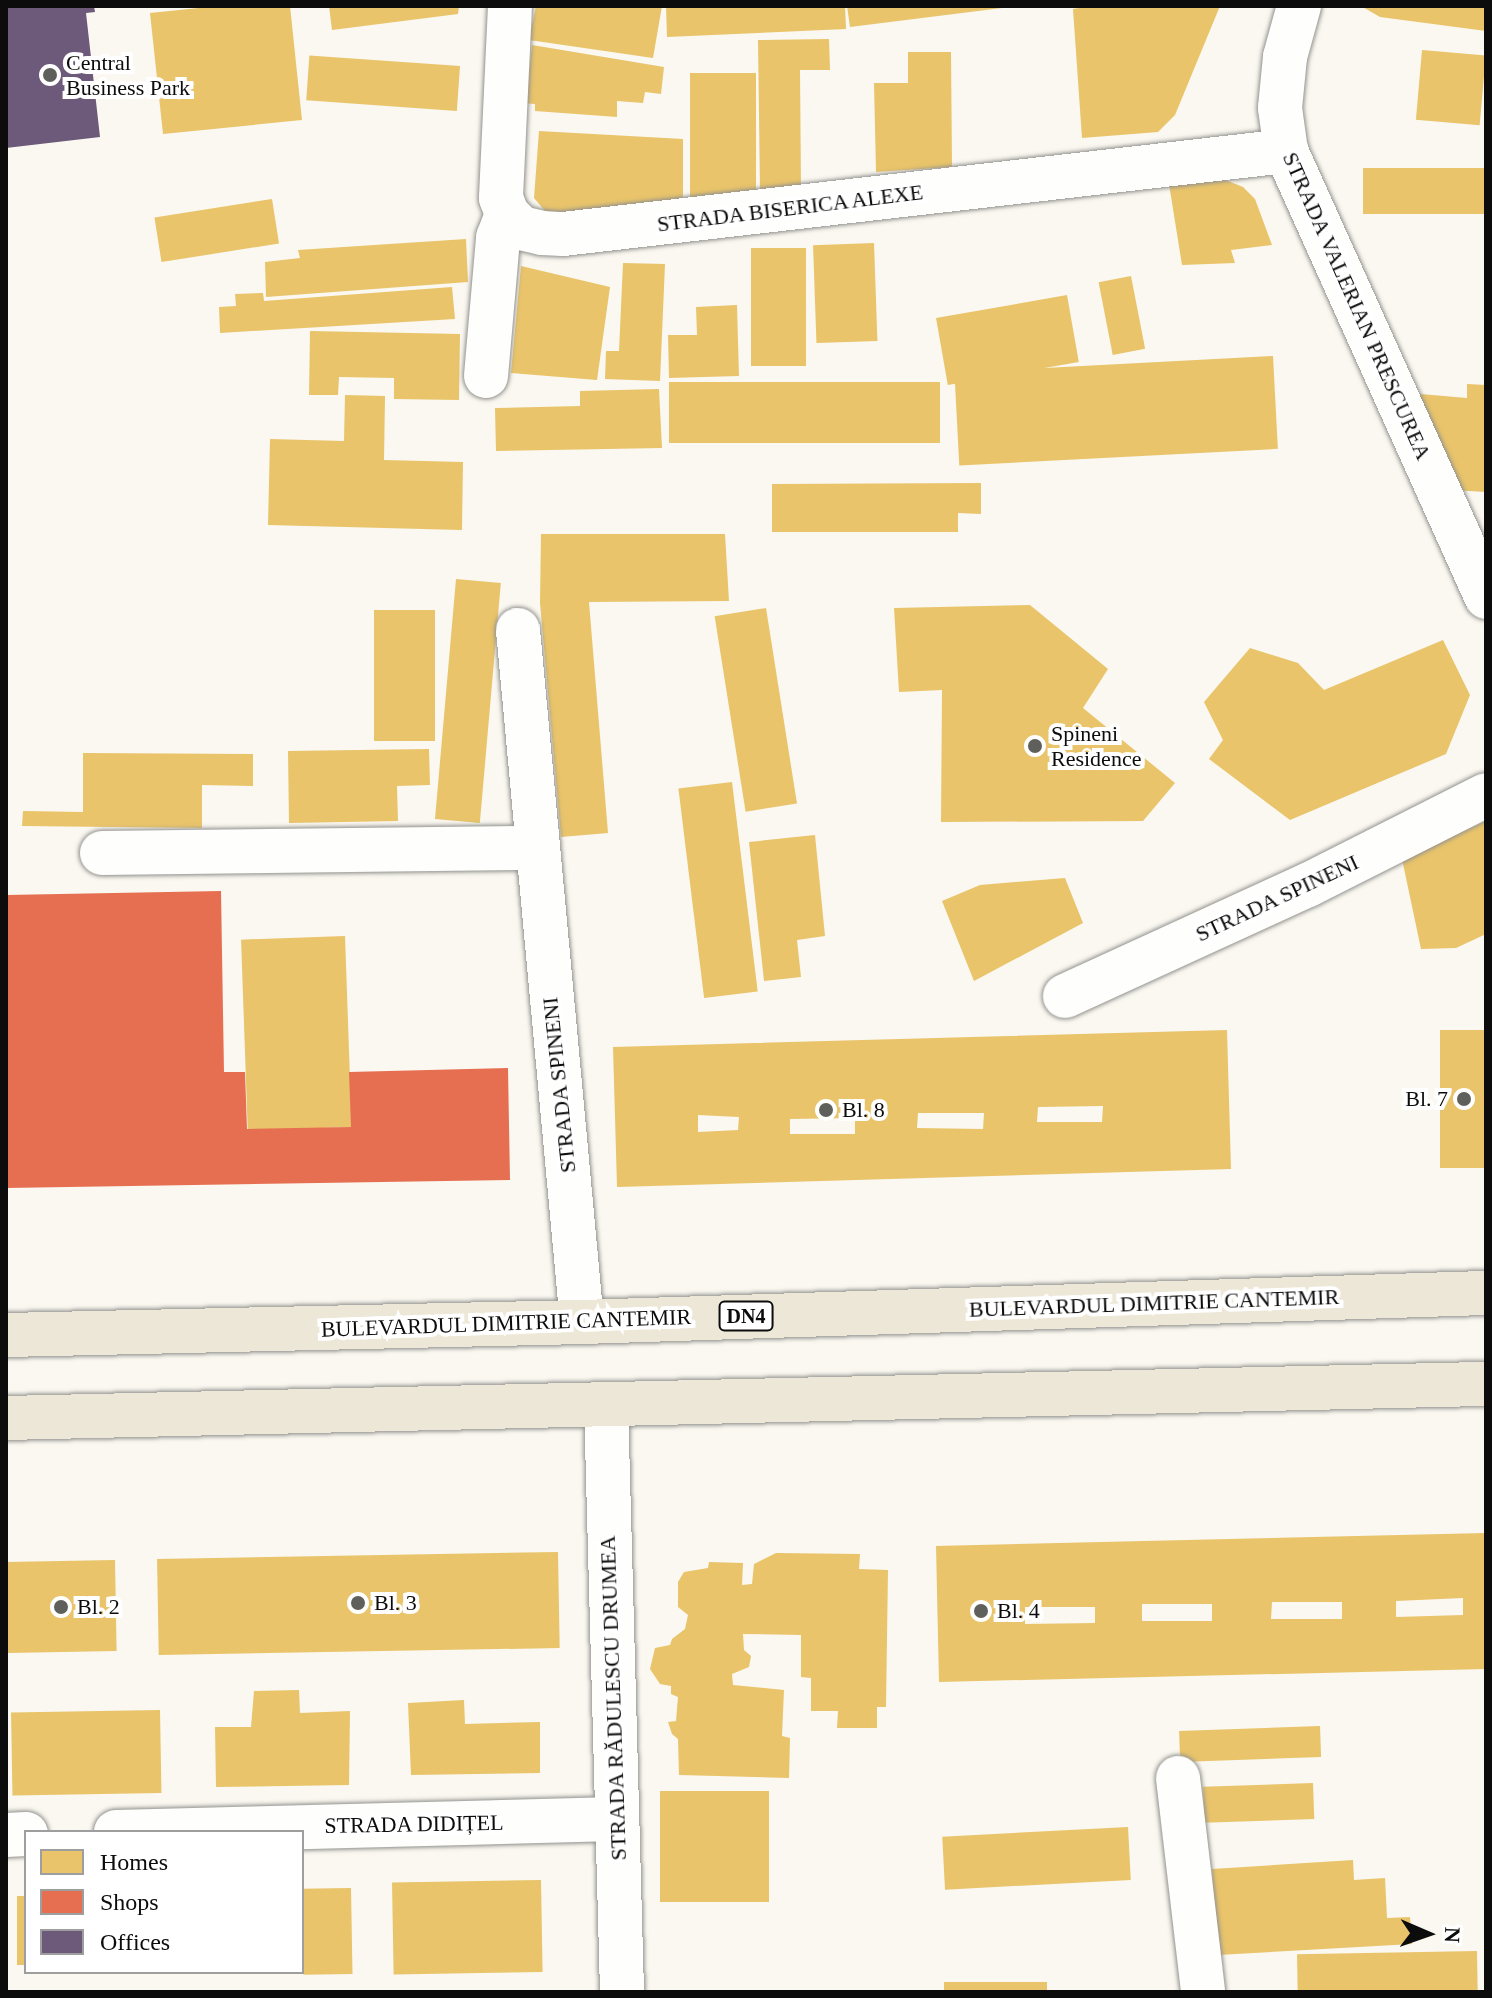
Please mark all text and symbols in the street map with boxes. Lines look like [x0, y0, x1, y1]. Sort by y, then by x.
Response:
place label: Central Business Park [66, 49, 190, 100]
marker: Central Business Park [41, 66, 59, 84]
street label: STRADA VALERIAN PRESCUREA [1277, 147, 1437, 465]
street label: STRADA BISERICA ALEXE [654, 178, 926, 238]
place label: Spineni Residence [1051, 720, 1141, 772]
marker: Spineni Residence [1026, 737, 1044, 755]
street label: STRADA SPINENI [1191, 848, 1363, 948]
street label: STRADA SPINENI [537, 995, 581, 1175]
place label: Bl. 7 [1405, 1086, 1448, 1112]
marker: Bl. 7 [1455, 1090, 1473, 1108]
place label: Bl. 8 [842, 1097, 885, 1123]
marker: Bl. 8 [817, 1101, 835, 1119]
street label: BULEVARDUL DIMITRIE CANTEMIR [968, 1283, 1340, 1323]
road number: DN4 [718, 1300, 774, 1332]
street label: BULEVARDUL DIMITRIE CANTEMIR [320, 1303, 692, 1343]
street label: STRADA RĂDULESCU DRUMEA [594, 1534, 632, 1862]
place label: Bl. 3 [374, 1590, 417, 1616]
place label: Bl. 2 [77, 1594, 120, 1620]
marker: Bl. 3 [349, 1594, 367, 1612]
marker: Bl. 2 [52, 1598, 70, 1616]
place label: Bl. 4 [997, 1598, 1040, 1624]
marker: Bl. 4 [972, 1602, 990, 1620]
street label: STRADA DIDIȚEL [324, 1809, 504, 1839]
legend [24, 1830, 304, 1974]
text: Homes [100, 1849, 168, 1875]
text: Shops [100, 1889, 159, 1915]
north arrow [1388, 1894, 1468, 1974]
text: N [1440, 1926, 1465, 1943]
text: Offices [100, 1929, 170, 1955]

